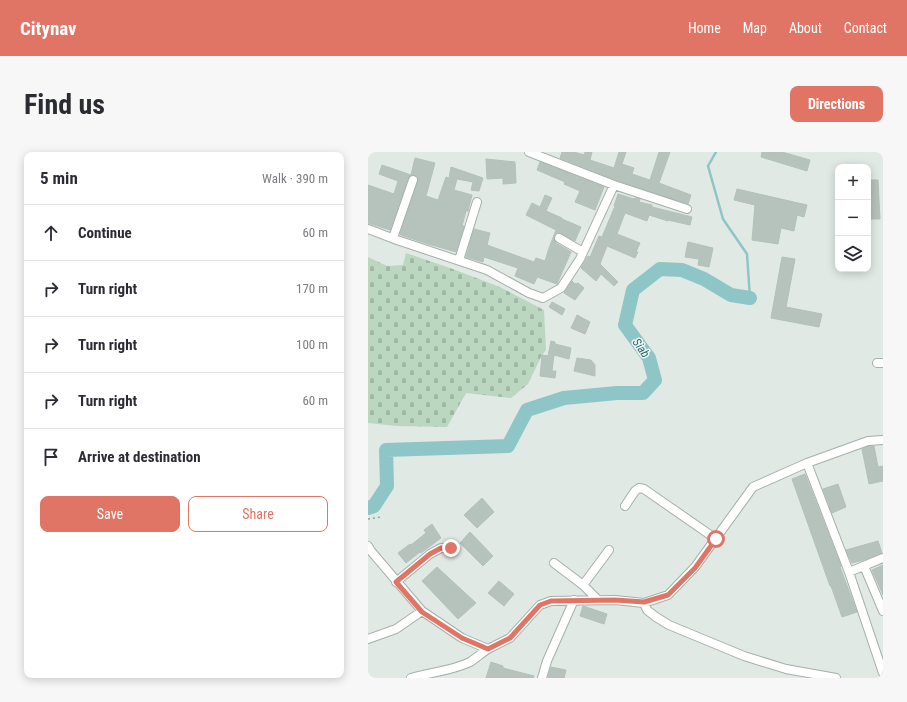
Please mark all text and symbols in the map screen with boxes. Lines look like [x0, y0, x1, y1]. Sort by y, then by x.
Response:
text: Citynav [20, 17, 77, 40]
text: Home [688, 20, 721, 36]
text: Map [743, 20, 767, 36]
text: About [789, 20, 822, 36]
text: Contact [844, 20, 887, 36]
button: Directions [790, 86, 883, 122]
text: Find us [24, 88, 105, 121]
map controls [835, 164, 871, 272]
button: + [835, 164, 871, 200]
text: 5 min [40, 168, 78, 188]
text: Walk · 390 m [262, 171, 328, 186]
button: − [835, 200, 871, 236]
icon: ahead [40, 222, 62, 244]
text: Continue [78, 224, 132, 242]
text: 60 m [302, 225, 328, 240]
button: layers [835, 236, 871, 272]
icon: right [40, 278, 62, 300]
text: Turn right [78, 280, 137, 298]
text: 170 m [296, 281, 328, 296]
icon: right [40, 334, 62, 356]
text: Turn right [78, 336, 137, 354]
water label: Siab [630, 336, 653, 360]
text: 100 m [296, 337, 328, 352]
icon: right [40, 390, 62, 412]
text: Turn right [78, 392, 137, 410]
text: 60 m [302, 393, 328, 408]
icon: arrive [40, 446, 62, 468]
text: Arrive at destination [78, 448, 201, 466]
button: Save [40, 496, 180, 532]
button: Share [188, 496, 328, 532]
route start [707, 530, 725, 548]
route end [442, 539, 460, 557]

